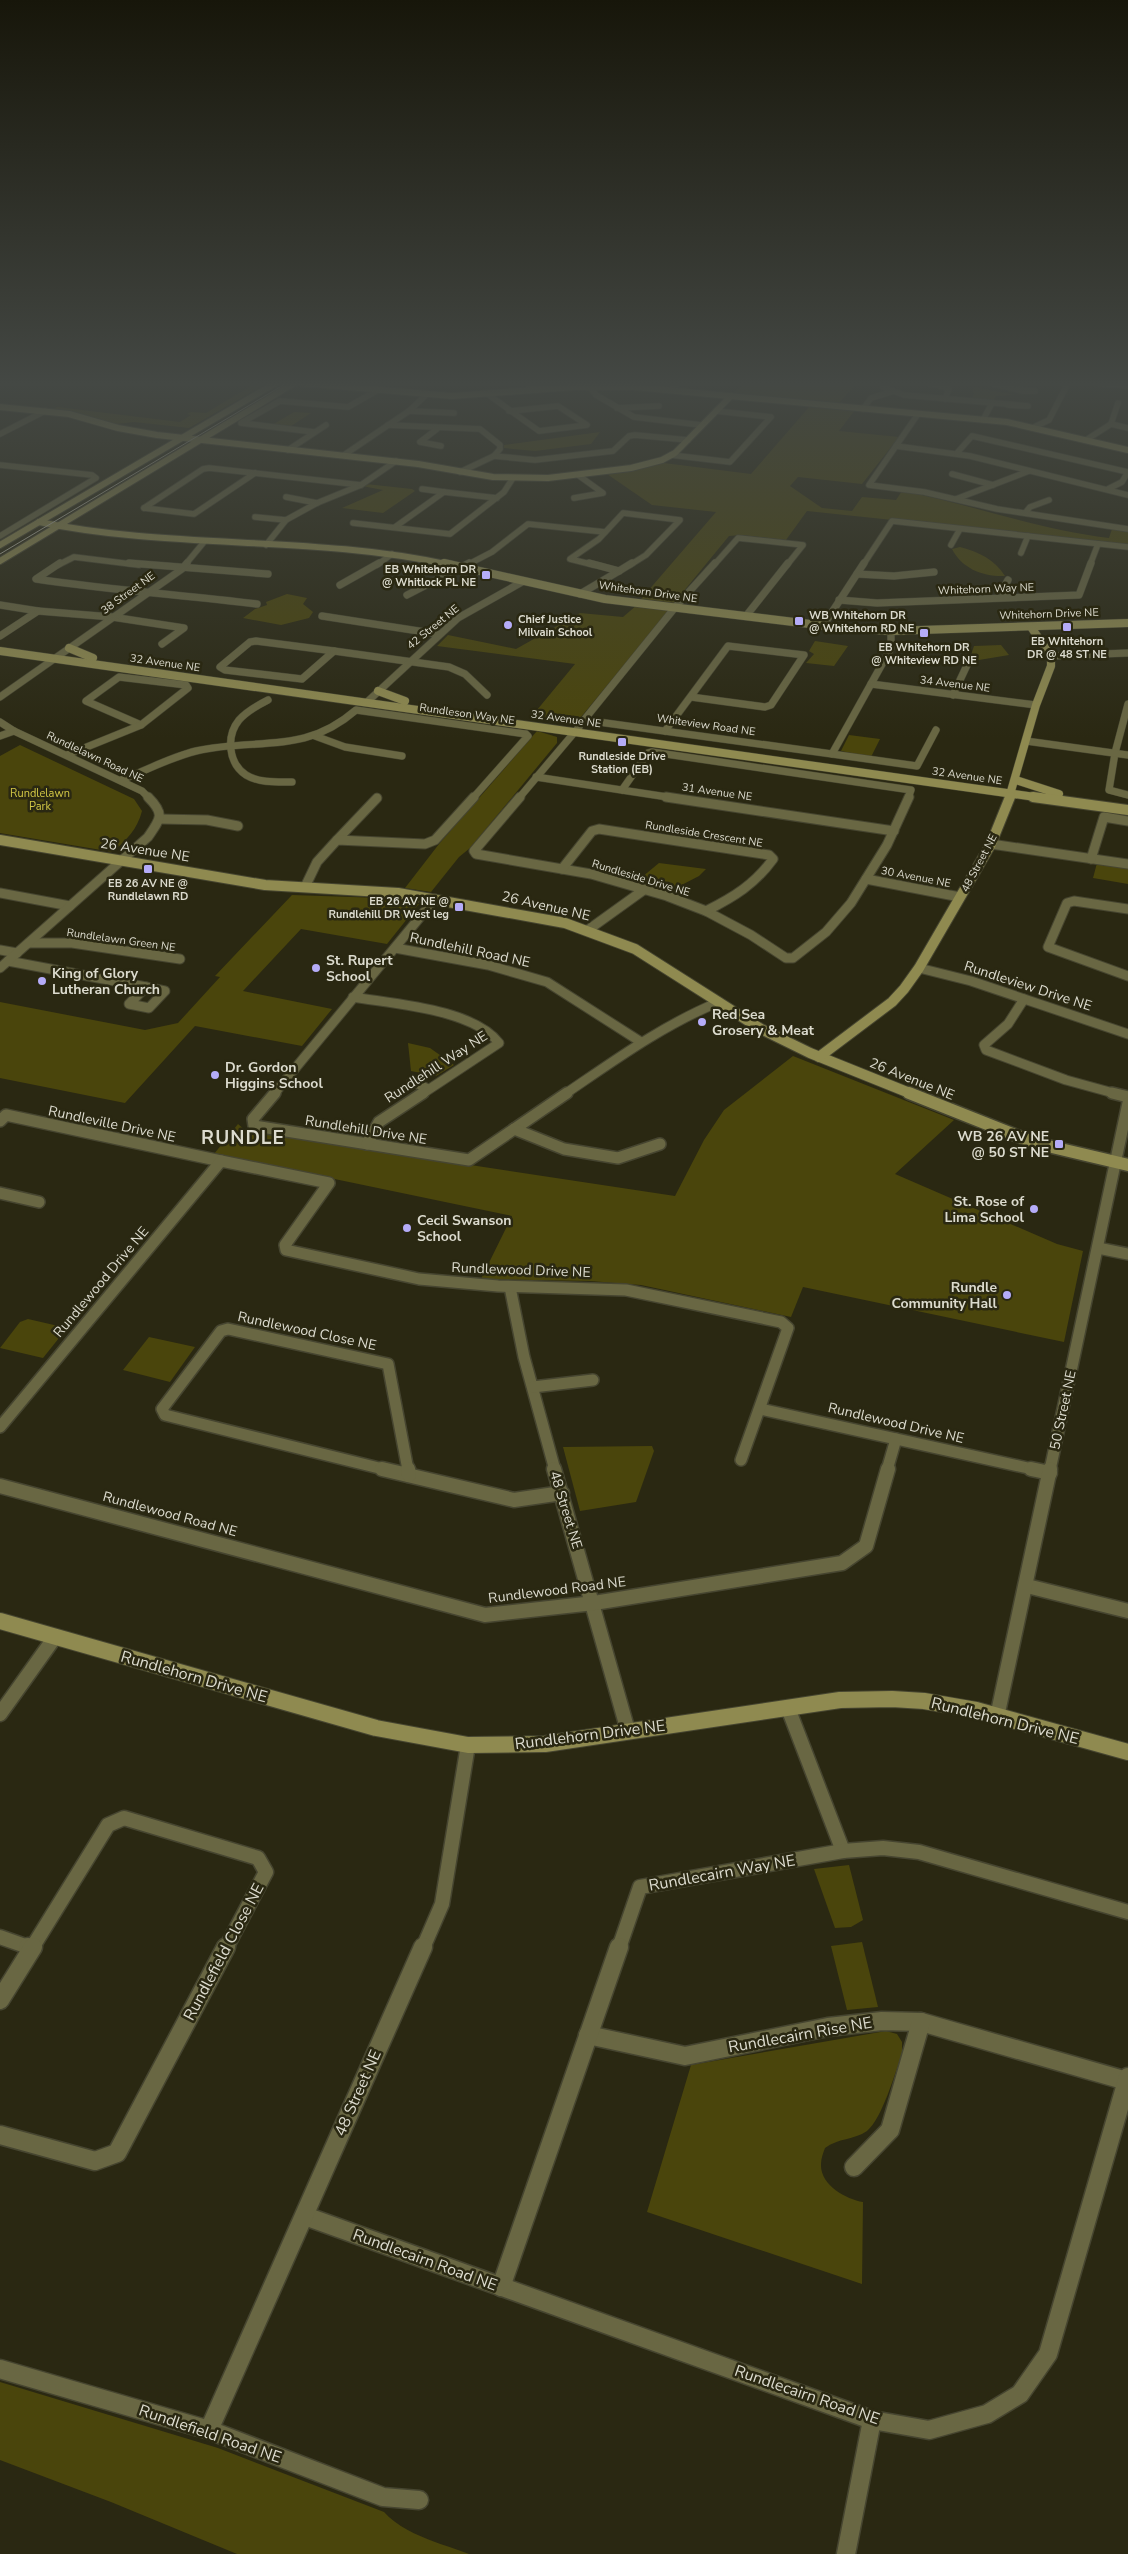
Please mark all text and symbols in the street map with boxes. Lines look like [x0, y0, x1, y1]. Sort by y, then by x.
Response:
place label: EB Whitehorn DR @ Whitlock PL NE [382, 562, 476, 590]
street label: 38 Street NE [98, 568, 158, 618]
marker: EB Whitehorn DR @ Whitlock PL NE [480, 569, 492, 581]
street label: Whitehorn Drive NE [598, 578, 698, 606]
street label: Whitehorn Way NE [938, 580, 1034, 598]
street label: 42 Street NE [404, 601, 462, 653]
street label: Whitehorn Drive NE [999, 605, 1099, 623]
place label: WB Whitehorn DR @ Whitehorn RD NE [809, 608, 914, 636]
place label: Chief Justice Milvain School [518, 612, 593, 640]
marker: WB Whitehorn DR @ Whitehorn RD NE [793, 615, 805, 627]
marker: Chief Justice Milvain School [502, 619, 514, 631]
marker: EB Whitehorn DR @ 48 ST NE [1061, 621, 1073, 633]
marker: EB Whitehorn DR @ Whiteview RD NE [918, 627, 930, 639]
place label: EB Whitehorn DR @ 48 ST NE [1027, 634, 1107, 662]
place label: EB Whitehorn DR @ Whiteview RD NE [871, 640, 977, 668]
street label: 32 Avenue NE [129, 651, 201, 675]
street label: 34 Avenue NE [919, 672, 991, 696]
street label: Rundleson Way NE [418, 700, 516, 728]
street label: 32 Avenue NE [530, 707, 602, 731]
street label: Whiteview Road NE [656, 711, 756, 739]
street label: Rundlelawn Road NE [44, 728, 146, 786]
marker: Rundleside Drive Station (EB) [616, 736, 628, 748]
place label: Rundleside Drive Station (EB) [578, 749, 666, 777]
street label: 32 Avenue NE [931, 764, 1003, 788]
street label: 31 Avenue NE [681, 780, 753, 804]
park label: Rundlelawn Park [10, 786, 70, 814]
street label: Rundleside Crescent NE [644, 817, 764, 851]
street label: 48 Street NE [957, 831, 1001, 895]
street label: 26 Avenue NE [99, 834, 191, 866]
street label: Rundleside Drive NE [590, 856, 692, 900]
marker: EB 26 AV NE @ Rundlelawn RD [142, 863, 154, 875]
street label: 30 Avenue NE [880, 863, 952, 891]
place label: EB 26 AV NE @ Rundlelawn RD [108, 876, 188, 904]
street label: 26 Avenue NE [500, 887, 592, 925]
place label: EB 26 AV NE @ Rundlehill DR West leg [328, 894, 449, 922]
marker: EB 26 AV NE @ Rundlehill DR West leg [453, 901, 465, 913]
street label: Rundlelawn Green NE [66, 925, 176, 955]
street label: Rundlehill Road NE [408, 928, 532, 972]
place label: St. Rupert School [326, 951, 393, 986]
street label: Rundleview Drive NE [962, 956, 1094, 1016]
marker: St. Rupert School [310, 962, 322, 974]
place label: King of Glory Lutheran Church [52, 964, 160, 999]
marker: King of Glory Lutheran Church [36, 975, 48, 987]
place label: Red Sea Grosery & Meat [712, 1005, 815, 1040]
marker: Red Sea Grosery & Meat [696, 1016, 708, 1028]
street label: Rundlehill Way NE [381, 1027, 491, 1107]
street label: 26 Avenue NE [867, 1053, 957, 1105]
place label: Dr. Gordon Higgins School [225, 1058, 323, 1093]
marker: Dr. Gordon Higgins School [209, 1069, 221, 1081]
street label: Rundleville Drive NE [47, 1101, 177, 1147]
street label: Rundlehill Drive NE [304, 1111, 428, 1149]
district label: RUNDLE [201, 1125, 285, 1151]
place label: WB 26 AV NE @ 50 ST NE [957, 1127, 1049, 1162]
marker: WB 26 AV NE @ 50 ST NE [1053, 1138, 1065, 1150]
place label: St. Rose of Lima School [945, 1192, 1025, 1227]
marker: St. Rose of Lima School [1028, 1203, 1040, 1215]
place label: Cecil Swanson School [417, 1211, 512, 1246]
marker: Cecil Swanson School [401, 1222, 413, 1234]
street label: Rundlewood Drive NE [49, 1223, 153, 1341]
street label: Rundlewood Drive NE [451, 1258, 591, 1282]
place label: Rundle Community Hall [891, 1278, 998, 1313]
marker: Rundle Community Hall [1001, 1289, 1013, 1301]
street label: Rundlewood Close NE [236, 1307, 378, 1355]
street label: 50 Street NE [1045, 1369, 1081, 1451]
street label: Rundlewood Drive NE [826, 1398, 966, 1448]
street label: 48 Street NE [545, 1469, 587, 1551]
street label: Rundlewood Road NE [101, 1487, 239, 1541]
street label: Rundlewood Road NE [487, 1572, 627, 1608]
street label: Rundlehorn Drive NE [118, 1646, 270, 1708]
street label: Rundlehorn Drive NE [929, 1692, 1081, 1750]
street label: Rundlehorn Drive NE [514, 1715, 666, 1755]
street label: Rundlecairn Way NE [647, 1849, 797, 1897]
street label: Rundlefield Close NE [178, 1879, 270, 2025]
street label: Rundlecairn Rise NE [726, 2012, 874, 2058]
street label: 48 Street NE [329, 2046, 387, 2140]
street label: Rundlecairn Road NE [350, 2224, 500, 2296]
street label: Rundlecairn Road NE [731, 2360, 883, 2430]
street label: Rundlefield Road NE [136, 2399, 284, 2469]

